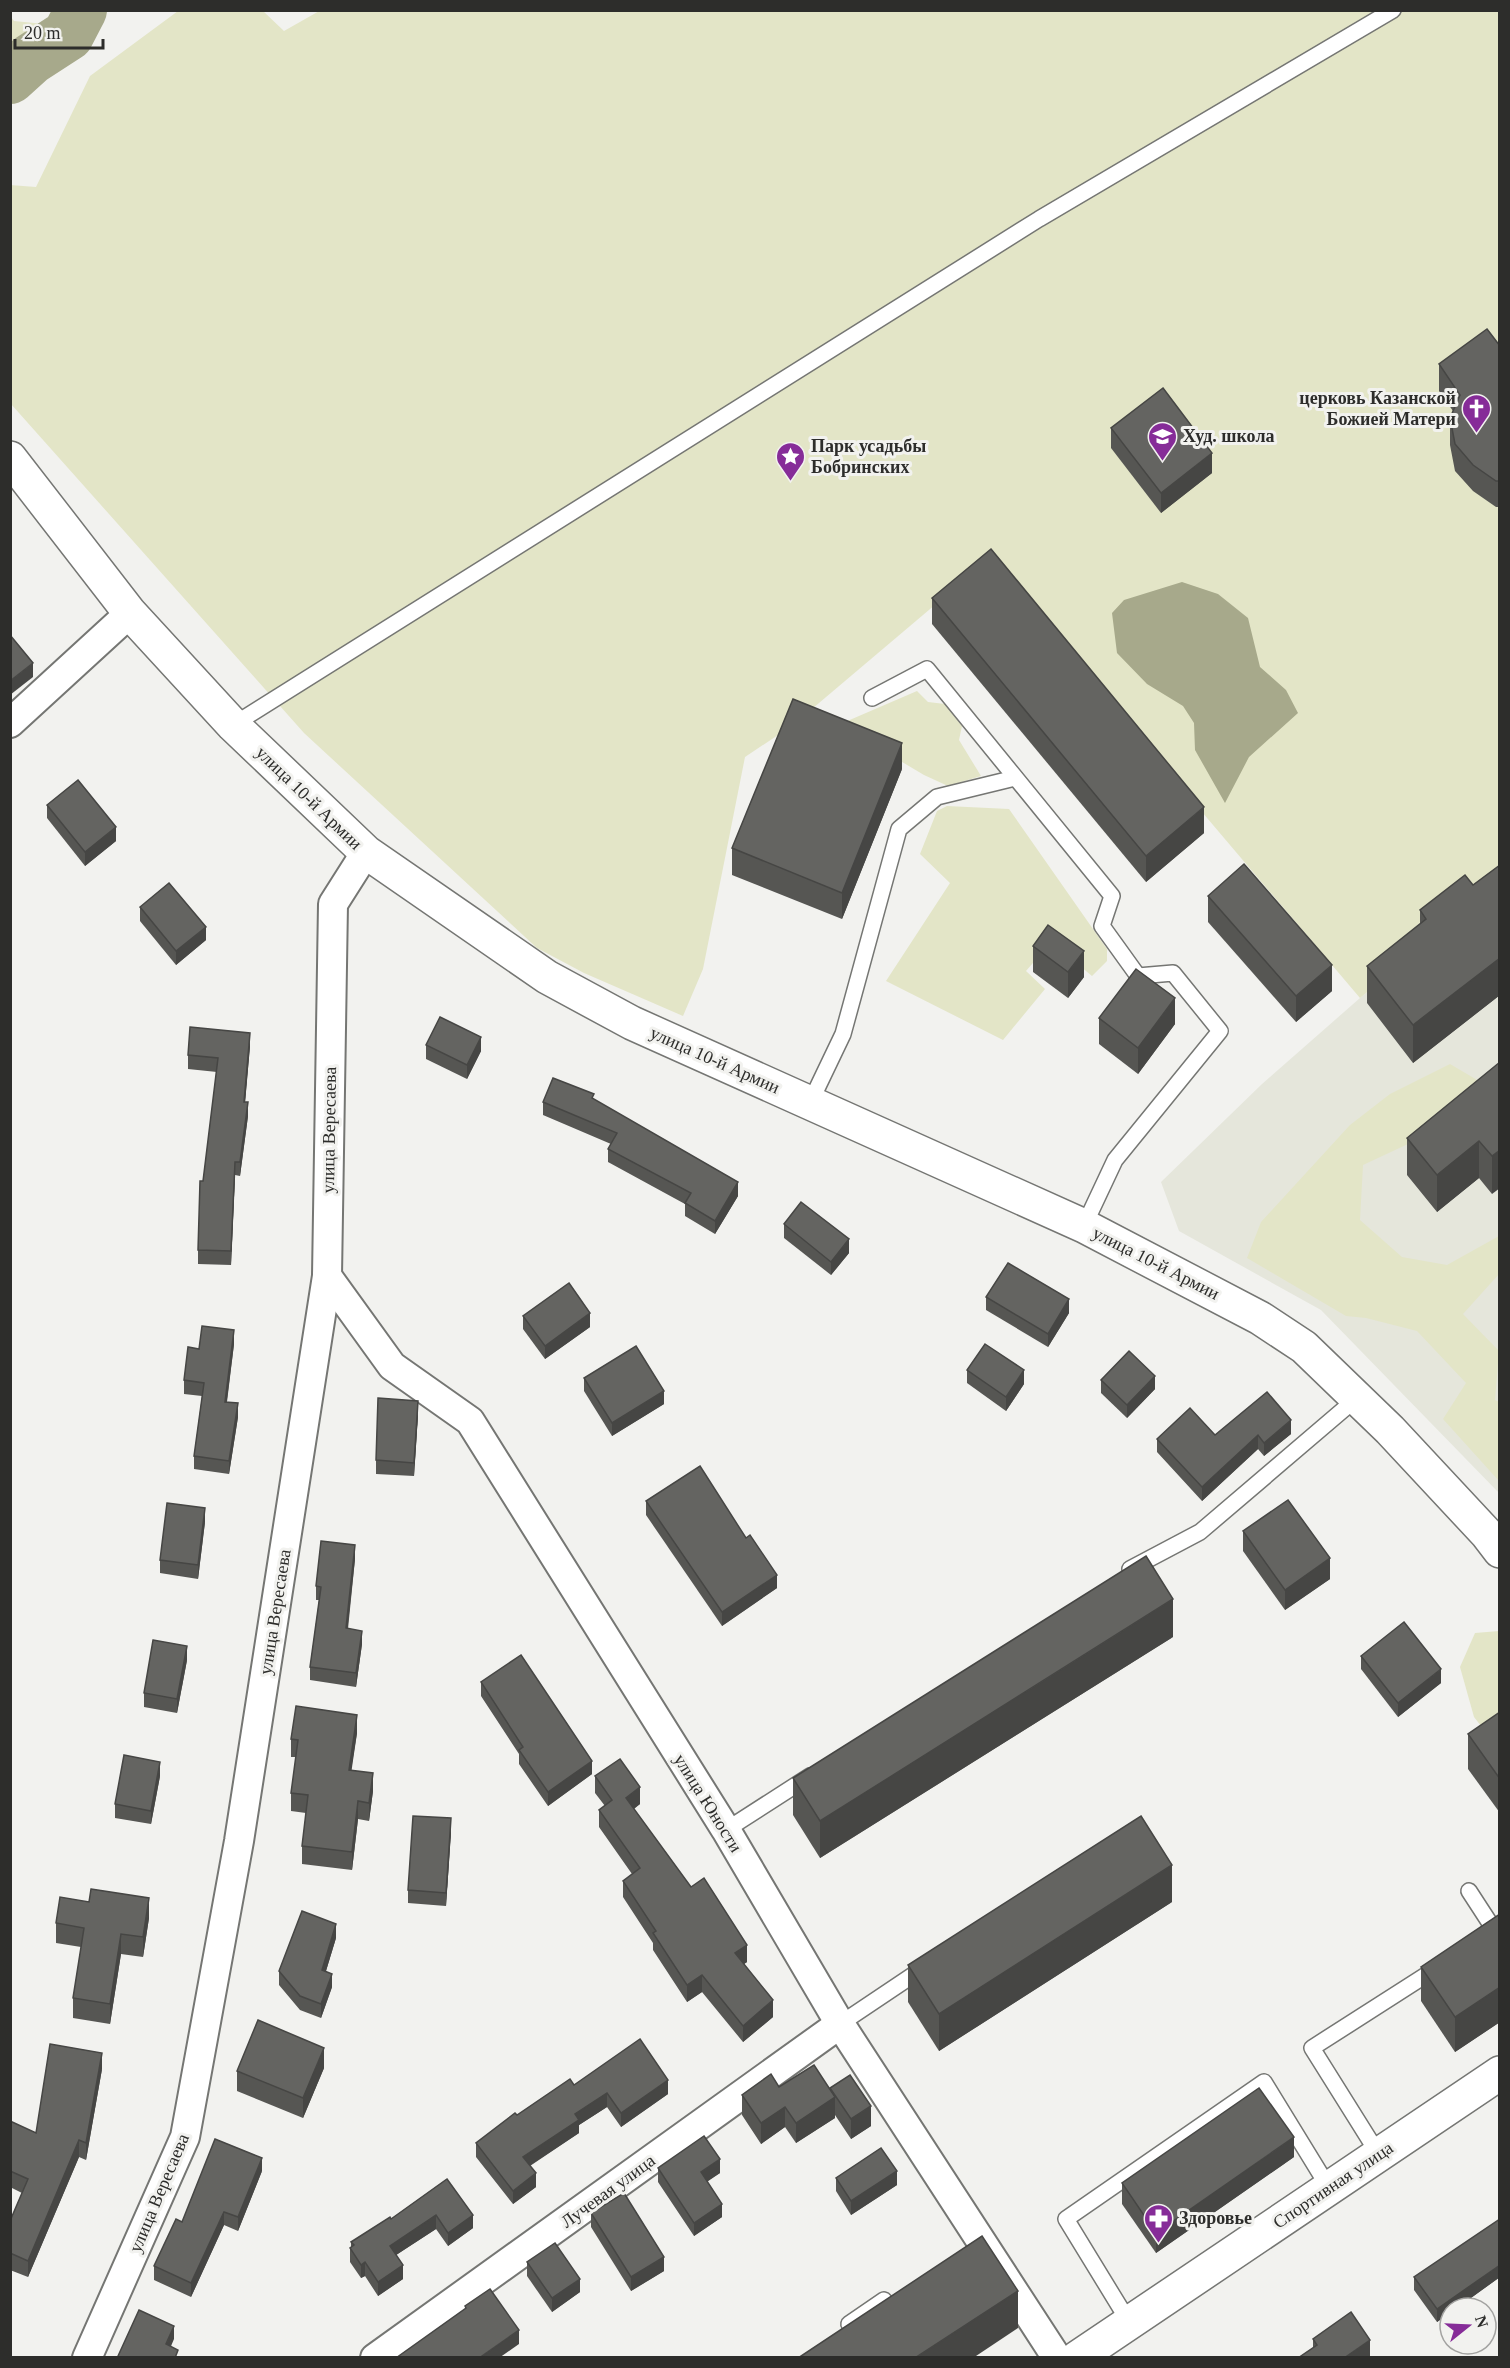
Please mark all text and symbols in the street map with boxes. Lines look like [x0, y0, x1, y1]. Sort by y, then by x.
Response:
scale bar [15, 12, 104, 50]
text: 20 m [24, 23, 61, 43]
place label: церковь Казанской Божией Матери [1299, 388, 1456, 429]
church icon: церковь Казанской Божией Матери [1461, 392, 1493, 434]
school or university icon: Худ. школа [1146, 420, 1178, 462]
place label: Худ. школа [1183, 426, 1274, 446]
place label: Парк усадьбы Бобринских [811, 436, 926, 477]
place icon: Парк усадьбы Бобринских [774, 440, 806, 482]
street label: улица 10-й Армии [252, 742, 366, 854]
street label: улица 10-й Армии [647, 1023, 783, 1098]
street label: улица Вересаева [318, 1066, 340, 1194]
street label: улица 10-й Армии [1089, 1222, 1223, 1304]
street label: улица Вересаева [255, 1548, 295, 1676]
street label: улица Юности [670, 1750, 746, 1856]
street label: улица Вересаева [125, 2131, 193, 2255]
street label: Спортивная улица [1269, 2137, 1397, 2233]
street label: Лучевая улица [557, 2150, 659, 2232]
pharmacy icon: Здоровье [1142, 2202, 1174, 2244]
place label: Здоровье [1179, 2208, 1252, 2228]
north arrow [1438, 2296, 1498, 2356]
text: N [1472, 2313, 1492, 2330]

